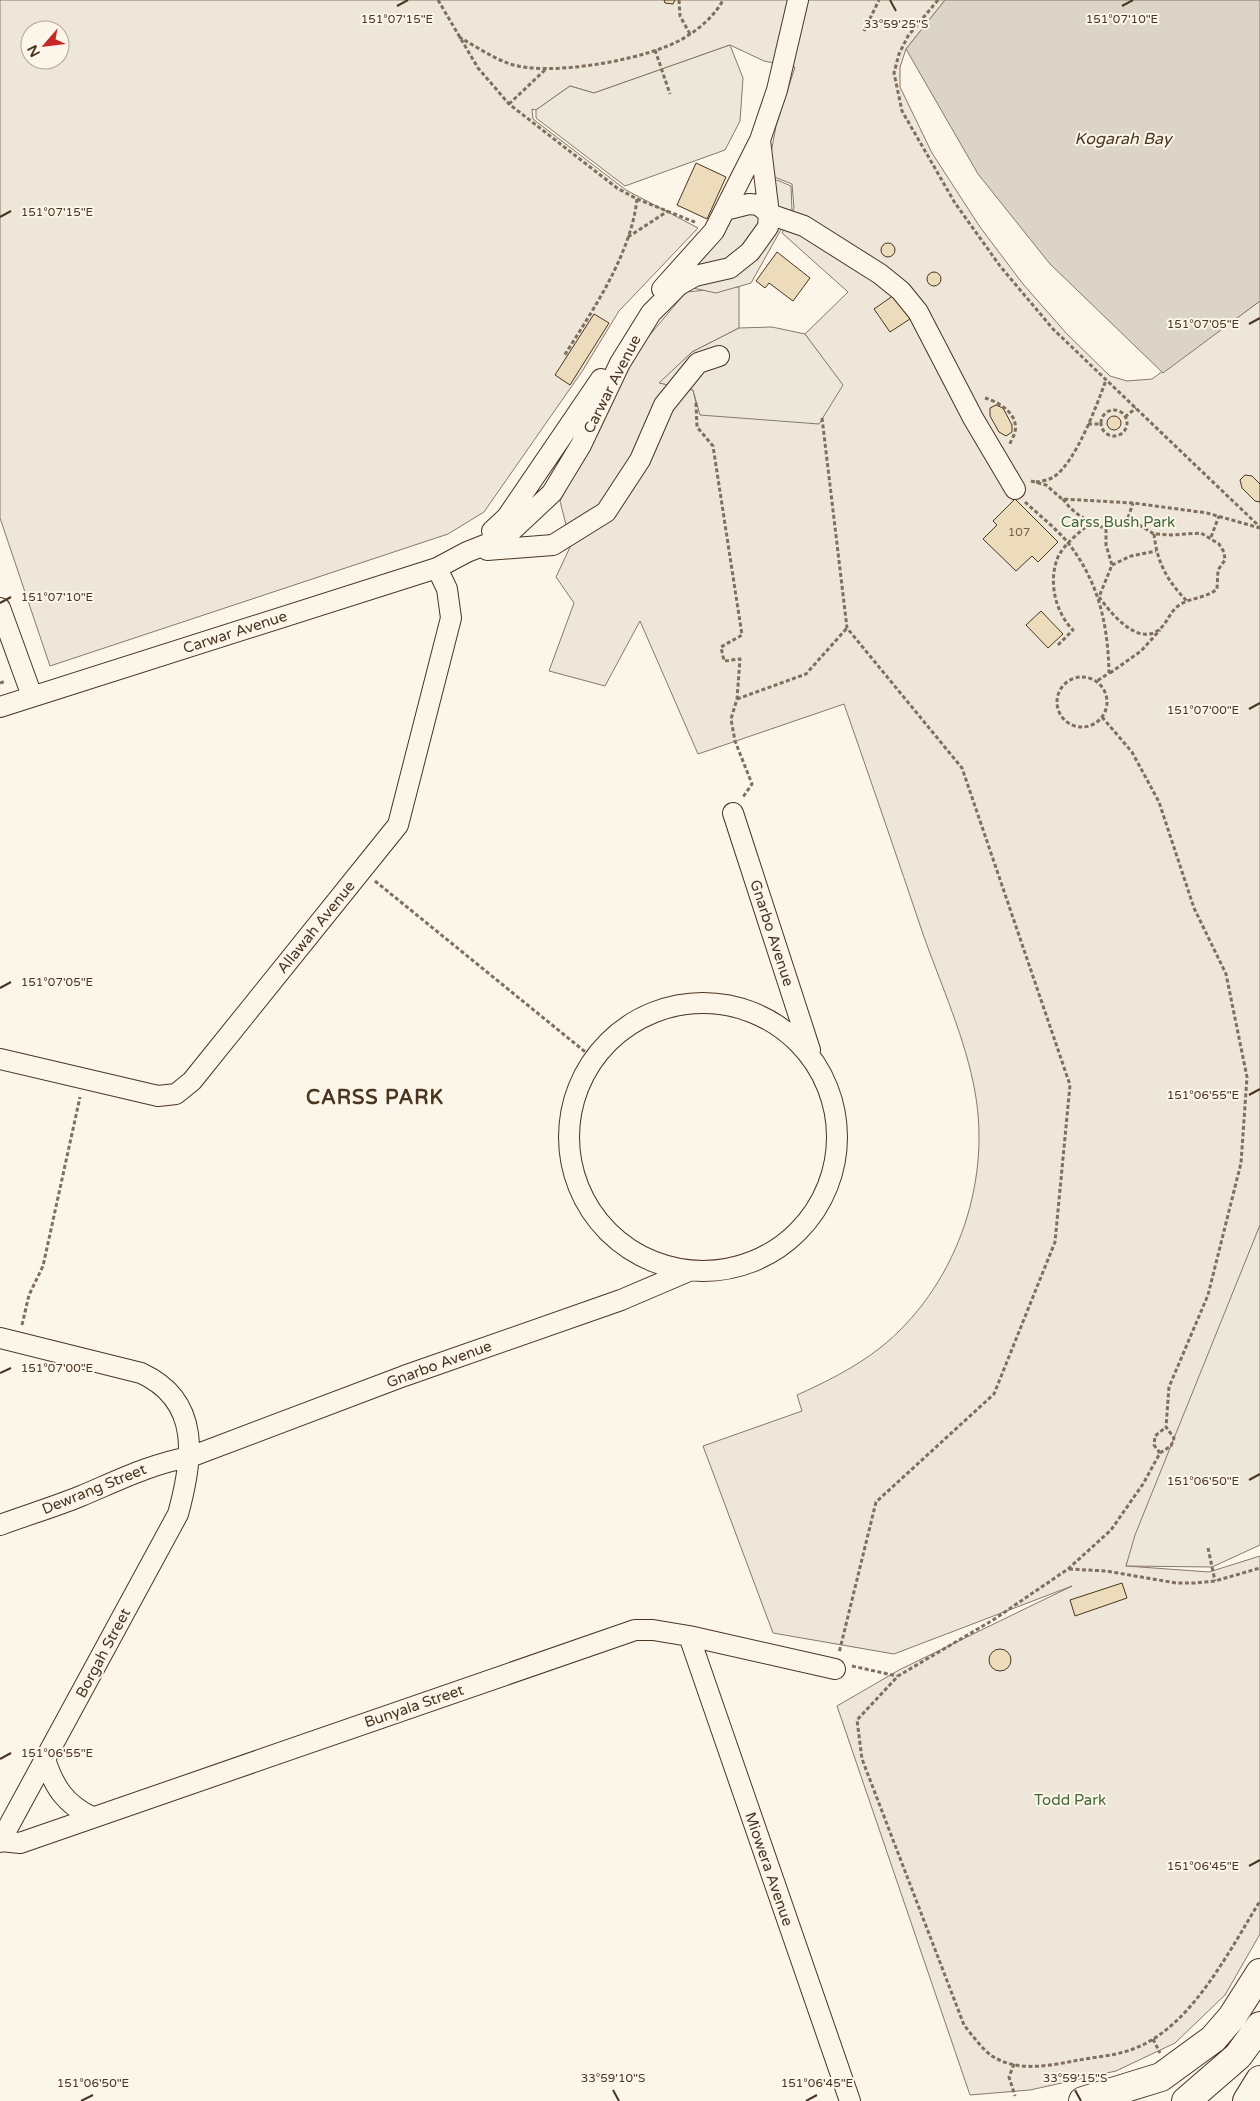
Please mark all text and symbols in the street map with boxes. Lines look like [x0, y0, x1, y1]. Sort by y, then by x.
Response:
text: 151°07'15"E [361, 12, 434, 26]
text: 151°07'10"E [1086, 12, 1159, 26]
text: 33°59'25"S [864, 17, 928, 31]
north arrow [20, 20, 70, 70]
text: N [24, 42, 44, 60]
water label: Kogarah Bay [1074, 129, 1174, 149]
text: 151°07'15"E [21, 205, 94, 219]
text: 151°07'05"E [1167, 317, 1240, 331]
street label: Carwar Avenue [579, 332, 645, 436]
park label: Carss Bush Park [1061, 513, 1175, 531]
house number: 107 [1008, 525, 1030, 539]
text: 151°07'10"E [21, 590, 94, 604]
street label: Carwar Avenue [181, 607, 289, 657]
text: 151°07'00"E [1167, 703, 1240, 717]
street label: Allawah Avenue [273, 877, 359, 977]
street label: Gnarbo Avenue [746, 878, 798, 988]
text: 151°07'05"E [21, 975, 94, 989]
district label: CARSS PARK [306, 1086, 444, 1110]
text: 151°06'55"E [1167, 1088, 1240, 1102]
street label: Gnarbo Avenue [384, 1337, 494, 1391]
text: 151°07'00"E [21, 1361, 94, 1375]
street label: Dewrang Street [39, 1460, 149, 1518]
text: 151°06'50"E [1167, 1474, 1240, 1488]
street label: Borgah Street [72, 1605, 134, 1701]
street label: Bunyala Street [362, 1681, 466, 1731]
text: 151°06'55"E [21, 1746, 94, 1760]
park label: Todd Park [1034, 1791, 1106, 1809]
street label: Miowera Avenue [741, 1810, 797, 1928]
text: 151°06'45"E [1167, 1859, 1240, 1873]
text: 33°59'10"S [581, 2071, 645, 2085]
text: 33°59'15"S [1043, 2071, 1107, 2085]
text: 151°06'50"E [57, 2076, 130, 2090]
text: 151°06'45"E [781, 2076, 854, 2090]

